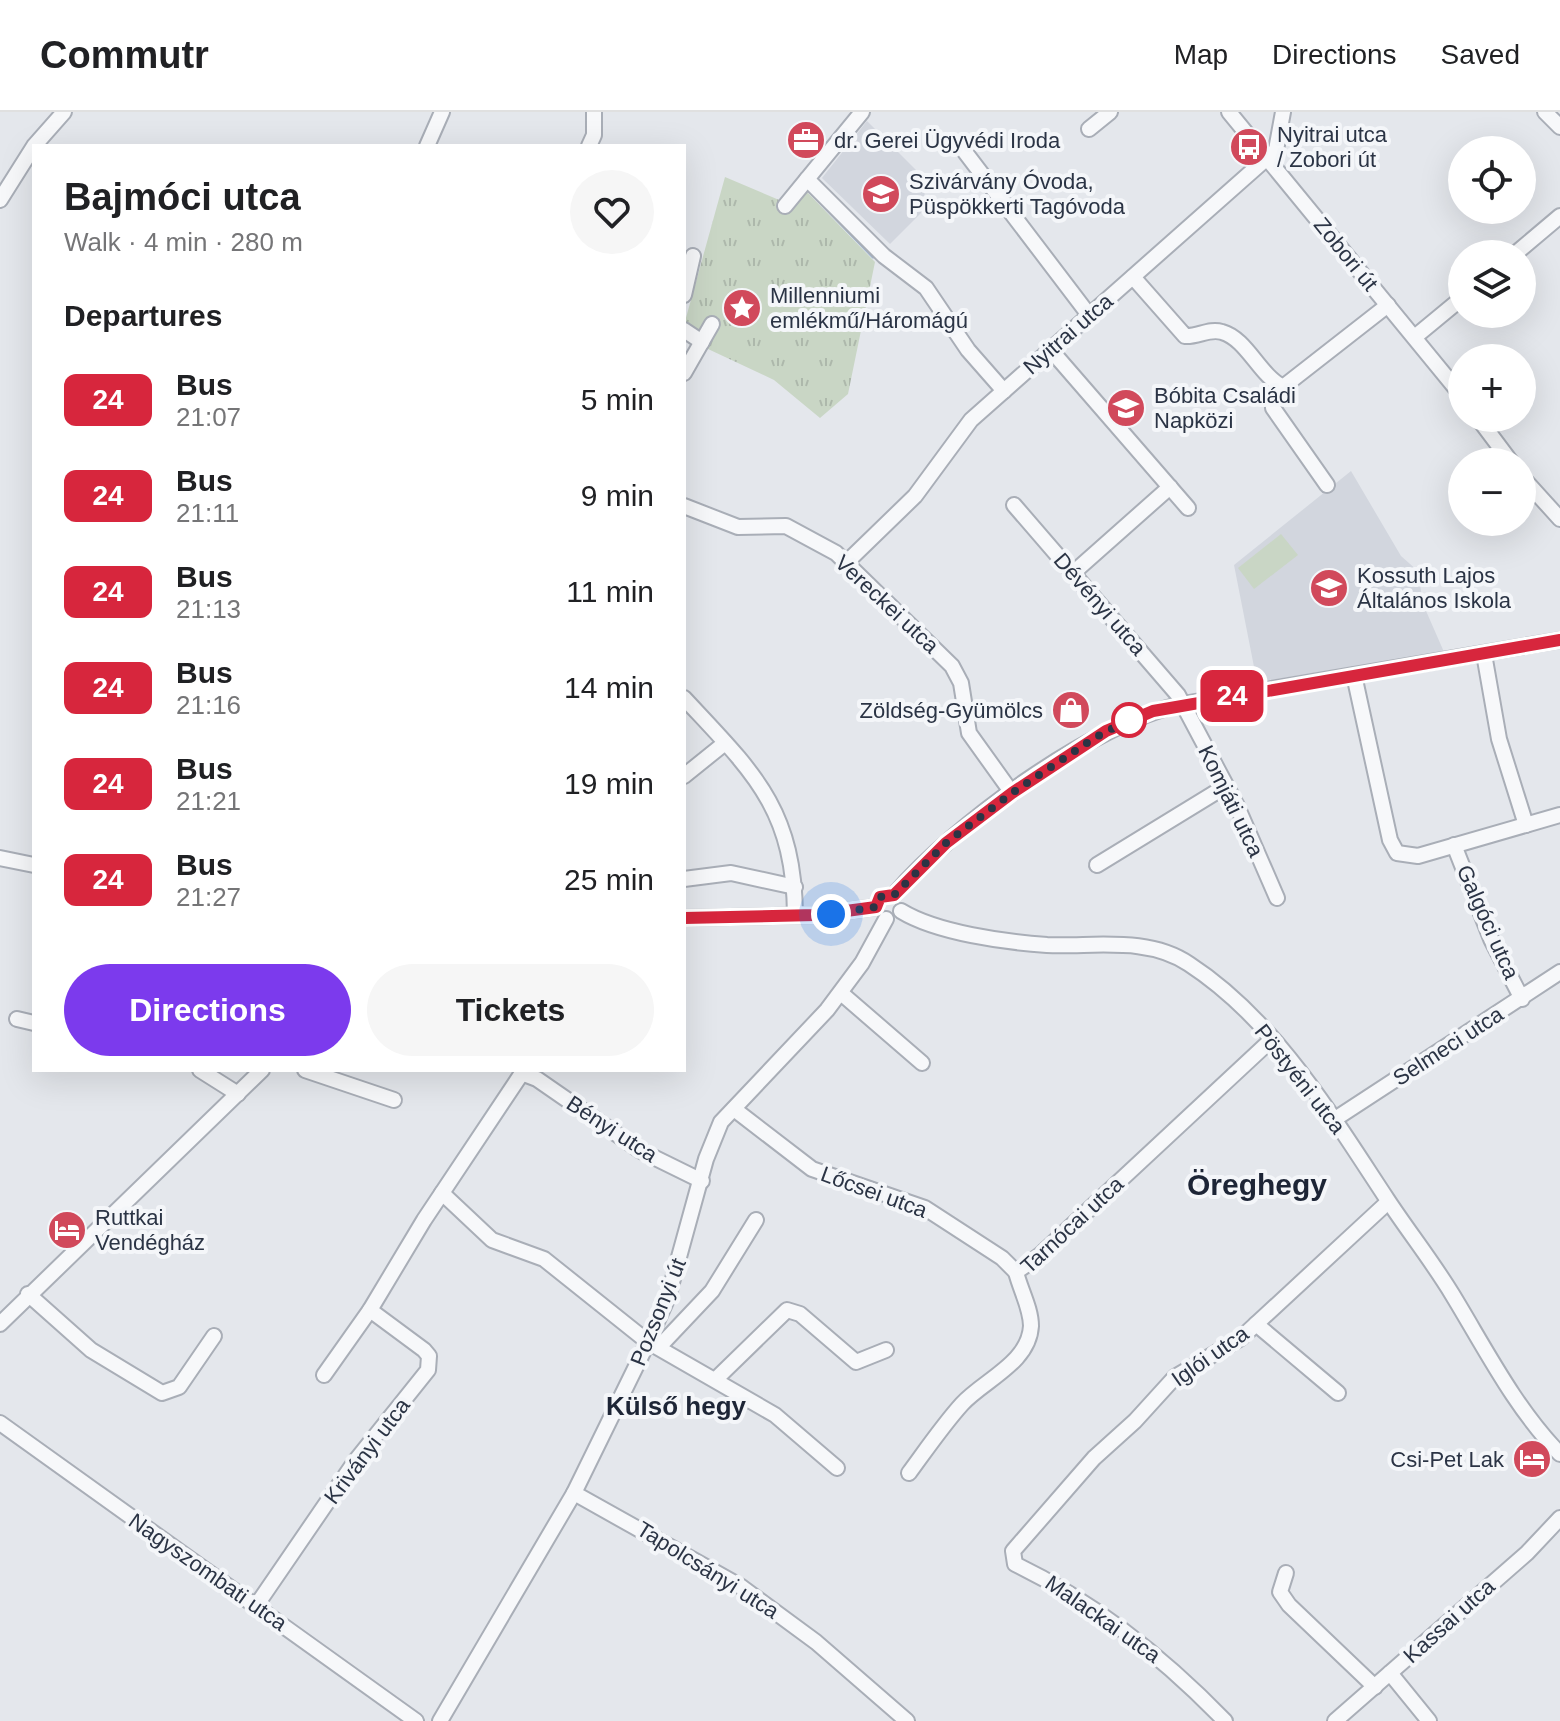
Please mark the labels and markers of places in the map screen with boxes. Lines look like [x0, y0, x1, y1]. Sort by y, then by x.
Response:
office icon: dr. Gerei Ügyvédi Iroda [785, 119, 827, 161]
place label: Nyitrai utca / Zobori út [1277, 122, 1388, 172]
bus stop icon: Nyitrai utca / Zobori út [1228, 126, 1270, 168]
place label: dr. Gerei Ügyvédi Iroda [834, 128, 1061, 153]
place label: Szivárvány Óvoda, Püspökkerti Tagóvoda [909, 169, 1126, 219]
school or university icon: Szivárvány Óvoda, Püspökkerti Tagóvoda [860, 173, 902, 215]
place label: Millenniumi emlékmű/Háromágú [770, 283, 968, 333]
place icon: Millenniumi emlékmű/Háromágú [721, 287, 763, 329]
place label: Bóbita Családi Napközi [1154, 383, 1296, 433]
school or university icon: Bóbita Családi Napközi [1105, 387, 1147, 429]
place label: Kossuth Lajos Általános Iskola [1357, 563, 1512, 613]
school or university icon: Kossuth Lajos Általános Iskola [1308, 567, 1350, 609]
shop icon: Zöldség-Gyümölcs [1050, 689, 1092, 731]
place label: Zöldség-Gyümölcs [860, 698, 1043, 723]
unlabelled marker [1112, 703, 1146, 737]
place label: Ruttkai Vendégház [95, 1205, 205, 1255]
hotel icon: Ruttkai Vendégház [46, 1209, 88, 1251]
hotel icon: Csi-Pet Lak [1511, 1438, 1553, 1480]
place label: Csi-Pet Lak [1390, 1447, 1505, 1472]

